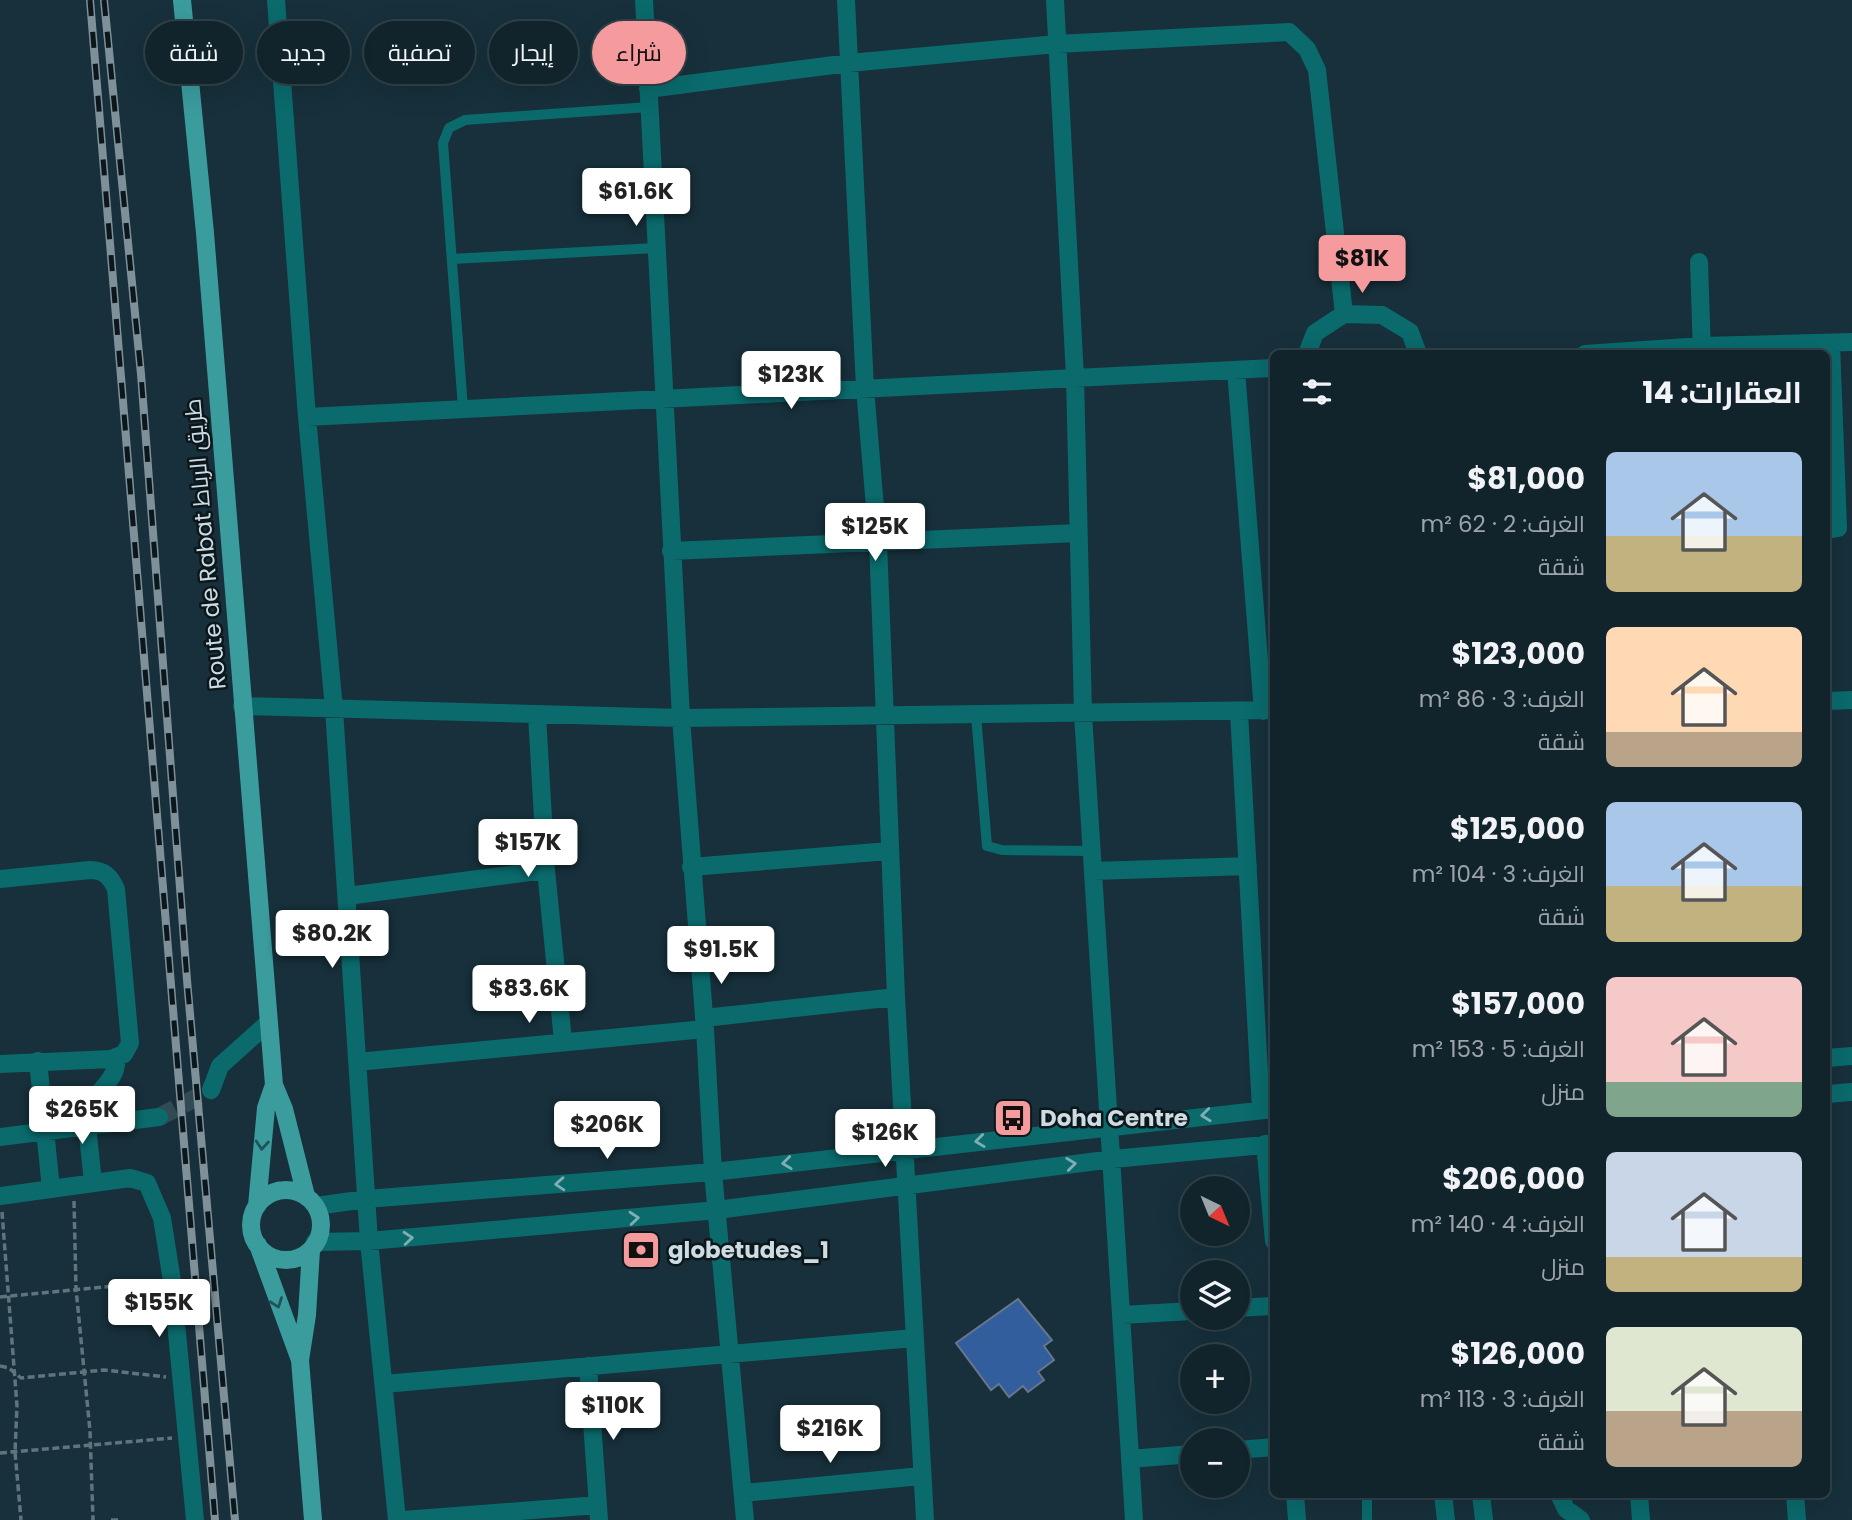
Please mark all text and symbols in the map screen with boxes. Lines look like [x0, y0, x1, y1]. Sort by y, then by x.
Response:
chip: شقة [145, 21, 243, 84]
chip: جديد [257, 21, 350, 84]
chip: تصفية [364, 21, 475, 84]
chip: إيجار [489, 21, 578, 84]
chip: شراء [592, 21, 686, 84]
pin: $61.6K [579, 168, 693, 228]
text: $61.6K [598, 175, 674, 207]
pin: $81K [1321, 236, 1403, 295]
text: $81K [1335, 242, 1389, 274]
pin: $123K [742, 352, 840, 411]
text: $123K [758, 358, 824, 390]
text: العقارات: 14 [1642, 371, 1802, 414]
icon: filters [1298, 373, 1336, 411]
street label: Route de Rabat طريق الرباط [176, 397, 234, 691]
text: $81,000 [1467, 457, 1585, 500]
icon: home [1662, 480, 1746, 564]
pin: $125K [826, 504, 924, 563]
text: الغرف: 2 · 62 m² [1420, 508, 1585, 540]
text: $125K [841, 510, 909, 542]
text: شقة [1538, 551, 1585, 583]
text: $123,000 [1451, 632, 1585, 675]
icon: home [1662, 655, 1746, 739]
text: الغرف: 3 · 86 m² [1419, 683, 1585, 715]
text: شقة [1538, 726, 1585, 758]
text: $125,000 [1450, 807, 1585, 850]
pin: $157K [479, 820, 577, 879]
text: $157K [494, 826, 562, 858]
icon: home [1662, 830, 1746, 914]
text: الغرف: 3 · 104 m² [1412, 858, 1585, 890]
text: شقة [1538, 901, 1585, 933]
pin: $80.2K [275, 911, 389, 970]
text: $80.2K [292, 917, 372, 949]
pin: $91.5K [664, 926, 778, 986]
text: $91.5K [683, 933, 759, 965]
pin: $83.6K [472, 965, 586, 1025]
text: $83.6K [488, 972, 570, 1004]
text: $157,000 [1451, 982, 1585, 1025]
icon: home [1662, 1005, 1746, 1089]
text: الغرف: 5 · 153 m² [1412, 1033, 1585, 1065]
text: منزل [1541, 1076, 1585, 1108]
pin: $265K [33, 1086, 131, 1146]
text: $265K [45, 1093, 119, 1125]
bus stop icon: Doha Centre [992, 1097, 1034, 1139]
pin: $206K [558, 1102, 656, 1161]
place label: Doha Centre [1040, 1102, 1188, 1134]
text: $206K [570, 1108, 644, 1140]
one-way arrow [1200, 1108, 1212, 1123]
pin: $126K [836, 1110, 934, 1169]
text: $126K [851, 1116, 919, 1148]
one-way arrow [974, 1133, 986, 1148]
one-way arrow [255, 1140, 270, 1151]
one-way arrow [781, 1156, 793, 1171]
one-way arrow [1065, 1157, 1076, 1172]
text: $206,000 [1442, 1157, 1585, 1200]
one-way arrow [554, 1176, 565, 1191]
north arrow [1180, 1176, 1250, 1246]
map controls [1180, 1176, 1250, 1498]
icon: home [1662, 1180, 1746, 1264]
text: الغرف: 4 · 140 m² [1411, 1208, 1585, 1240]
one-way arrow [629, 1210, 640, 1225]
bank icon: globetudes_1 [620, 1229, 662, 1271]
one-way arrow [403, 1231, 414, 1246]
place label: globetudes_1 [668, 1234, 829, 1266]
text: منزل [1541, 1251, 1585, 1283]
button: layers [1180, 1260, 1250, 1330]
pin: $155K [110, 1280, 208, 1339]
text: $155K [124, 1286, 194, 1318]
one-way arrow [269, 1297, 283, 1309]
text: $126,000 [1450, 1332, 1585, 1375]
button: + [1180, 1344, 1250, 1414]
icon: home [1662, 1355, 1746, 1439]
pin: $110K [564, 1382, 662, 1442]
text: الغرف: 3 · 113 m² [1420, 1383, 1585, 1415]
text: $110K [581, 1389, 645, 1421]
pin: $216K [781, 1406, 879, 1465]
text: $216K [796, 1412, 864, 1444]
text: شقة [1538, 1426, 1585, 1458]
button: − [1180, 1428, 1250, 1498]

